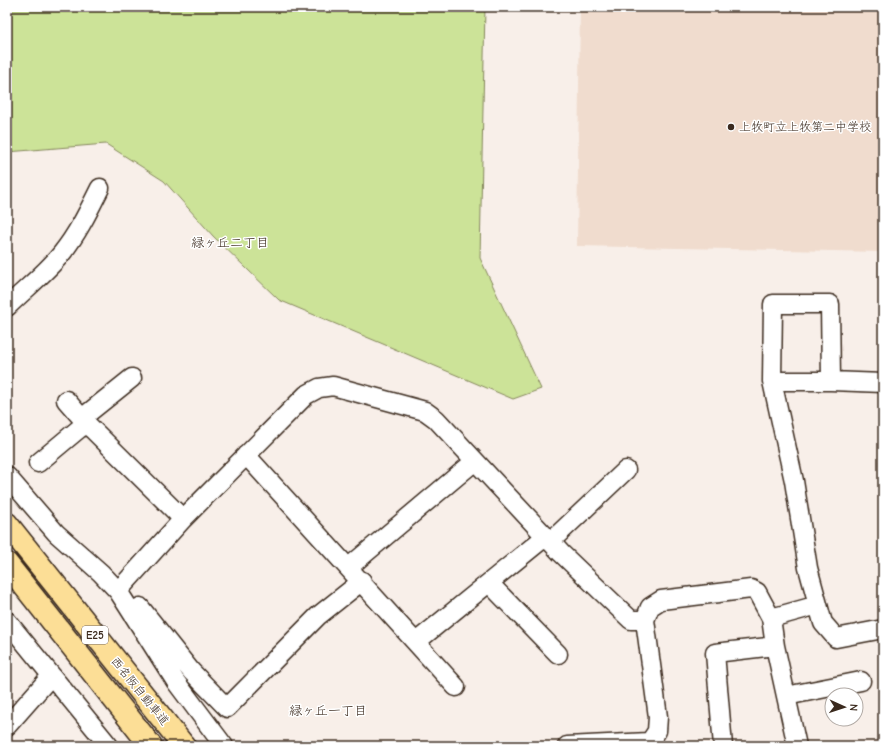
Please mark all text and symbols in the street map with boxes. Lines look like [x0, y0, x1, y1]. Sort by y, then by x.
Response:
place label: 上牧町立上牧第二中学校 [739, 120, 871, 134]
marker: 上牧町立上牧第二中学校 [726, 122, 736, 132]
district label: 緑ヶ丘二丁目 [191, 235, 269, 250]
road number: E25 [82, 626, 108, 644]
street label: 西名阪自動車道 [108, 654, 172, 728]
north arrow [824, 687, 864, 727]
district label: 緑ヶ丘一丁目 [289, 703, 367, 718]
text: N [847, 704, 860, 711]

